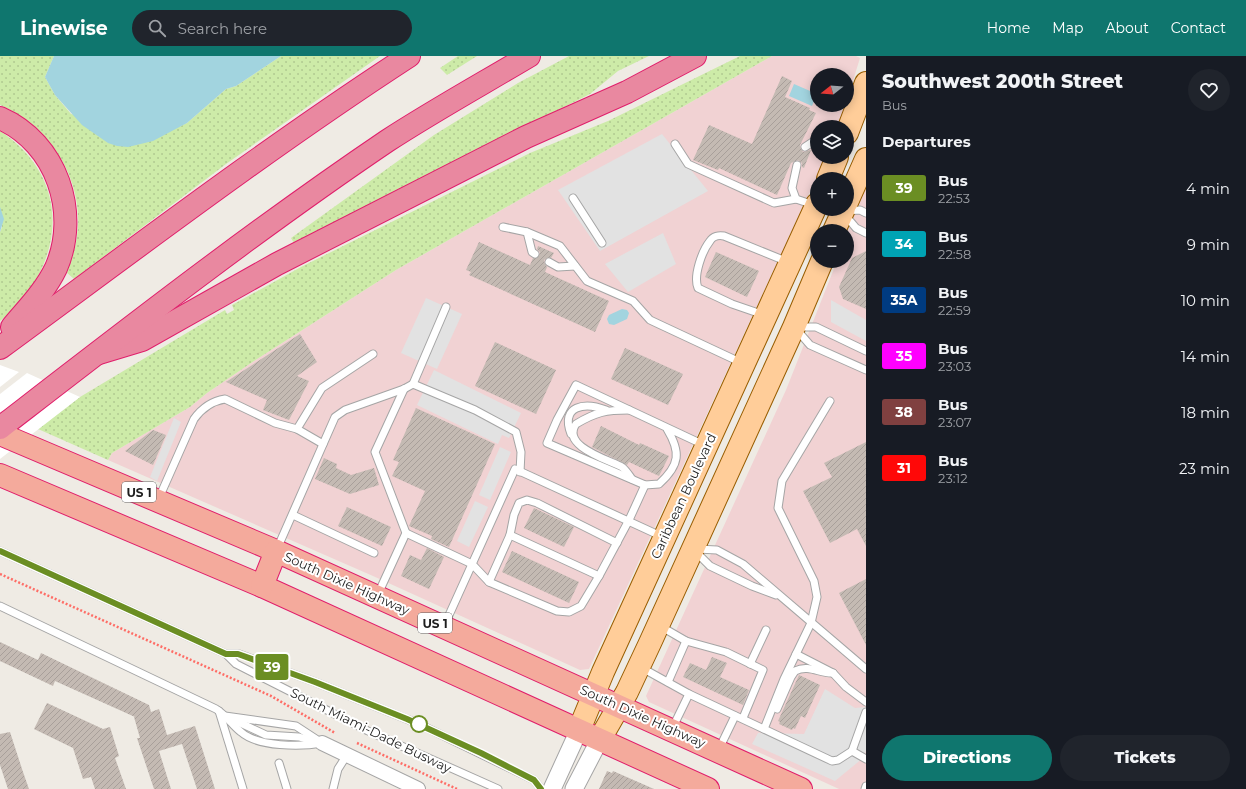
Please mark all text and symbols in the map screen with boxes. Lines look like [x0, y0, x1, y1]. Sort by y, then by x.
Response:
search box [132, 10, 412, 46]
text: Linewise [20, 17, 108, 40]
icon: search [146, 17, 168, 39]
text: Search here [178, 19, 267, 38]
text: Home [987, 19, 1030, 37]
text: Map [1052, 19, 1083, 37]
text: About [1105, 19, 1149, 37]
text: Contact [1171, 19, 1226, 37]
north arrow [810, 68, 854, 112]
map controls [810, 68, 854, 268]
button: heart [1188, 69, 1230, 111]
text: Southwest 200th Street [882, 70, 1123, 93]
text: Bus [882, 97, 907, 113]
button: layers [810, 120, 854, 164]
text: Departures [882, 132, 971, 151]
text: Bus [938, 171, 968, 190]
button: + [810, 172, 854, 216]
text: 39 [895, 179, 913, 197]
text: 4 min [1186, 179, 1230, 198]
text: 22:53 [938, 190, 970, 206]
button: − [810, 224, 854, 268]
text: Bus [938, 227, 968, 246]
text: 34 [895, 235, 913, 253]
text: 9 min [1187, 235, 1230, 254]
text: 22:58 [938, 246, 971, 262]
text: Bus [938, 283, 968, 302]
text: 35A [890, 291, 918, 309]
text: 10 min [1181, 291, 1230, 310]
text: 22:59 [938, 302, 971, 318]
text: Bus [938, 339, 968, 358]
text: 35 [896, 347, 912, 365]
text: 14 min [1181, 347, 1230, 366]
text: 23:03 [938, 358, 971, 374]
text: Bus [938, 395, 968, 414]
text: 38 [895, 403, 913, 421]
text: 18 min [1181, 403, 1230, 422]
text: 23:07 [938, 414, 972, 430]
street label: Caribbean Boulevard [647, 431, 719, 561]
text: Bus [938, 451, 968, 470]
text: 31 [897, 459, 911, 477]
text: 23 min [1179, 459, 1230, 478]
text: 23:12 [938, 470, 968, 486]
road number: US 1 [122, 482, 156, 502]
street label: South Dixie Highway [282, 548, 413, 618]
road number: US 1 [418, 613, 452, 633]
line badge: 39 [254, 654, 290, 680]
text: 39 [263, 658, 281, 676]
street label: South Dixie Highway [578, 681, 709, 751]
street label: South Miami-Dade Busway [288, 684, 455, 776]
unlabelled marker [410, 715, 428, 733]
button: Directions [882, 735, 1052, 781]
button: Tickets [1060, 735, 1230, 781]

